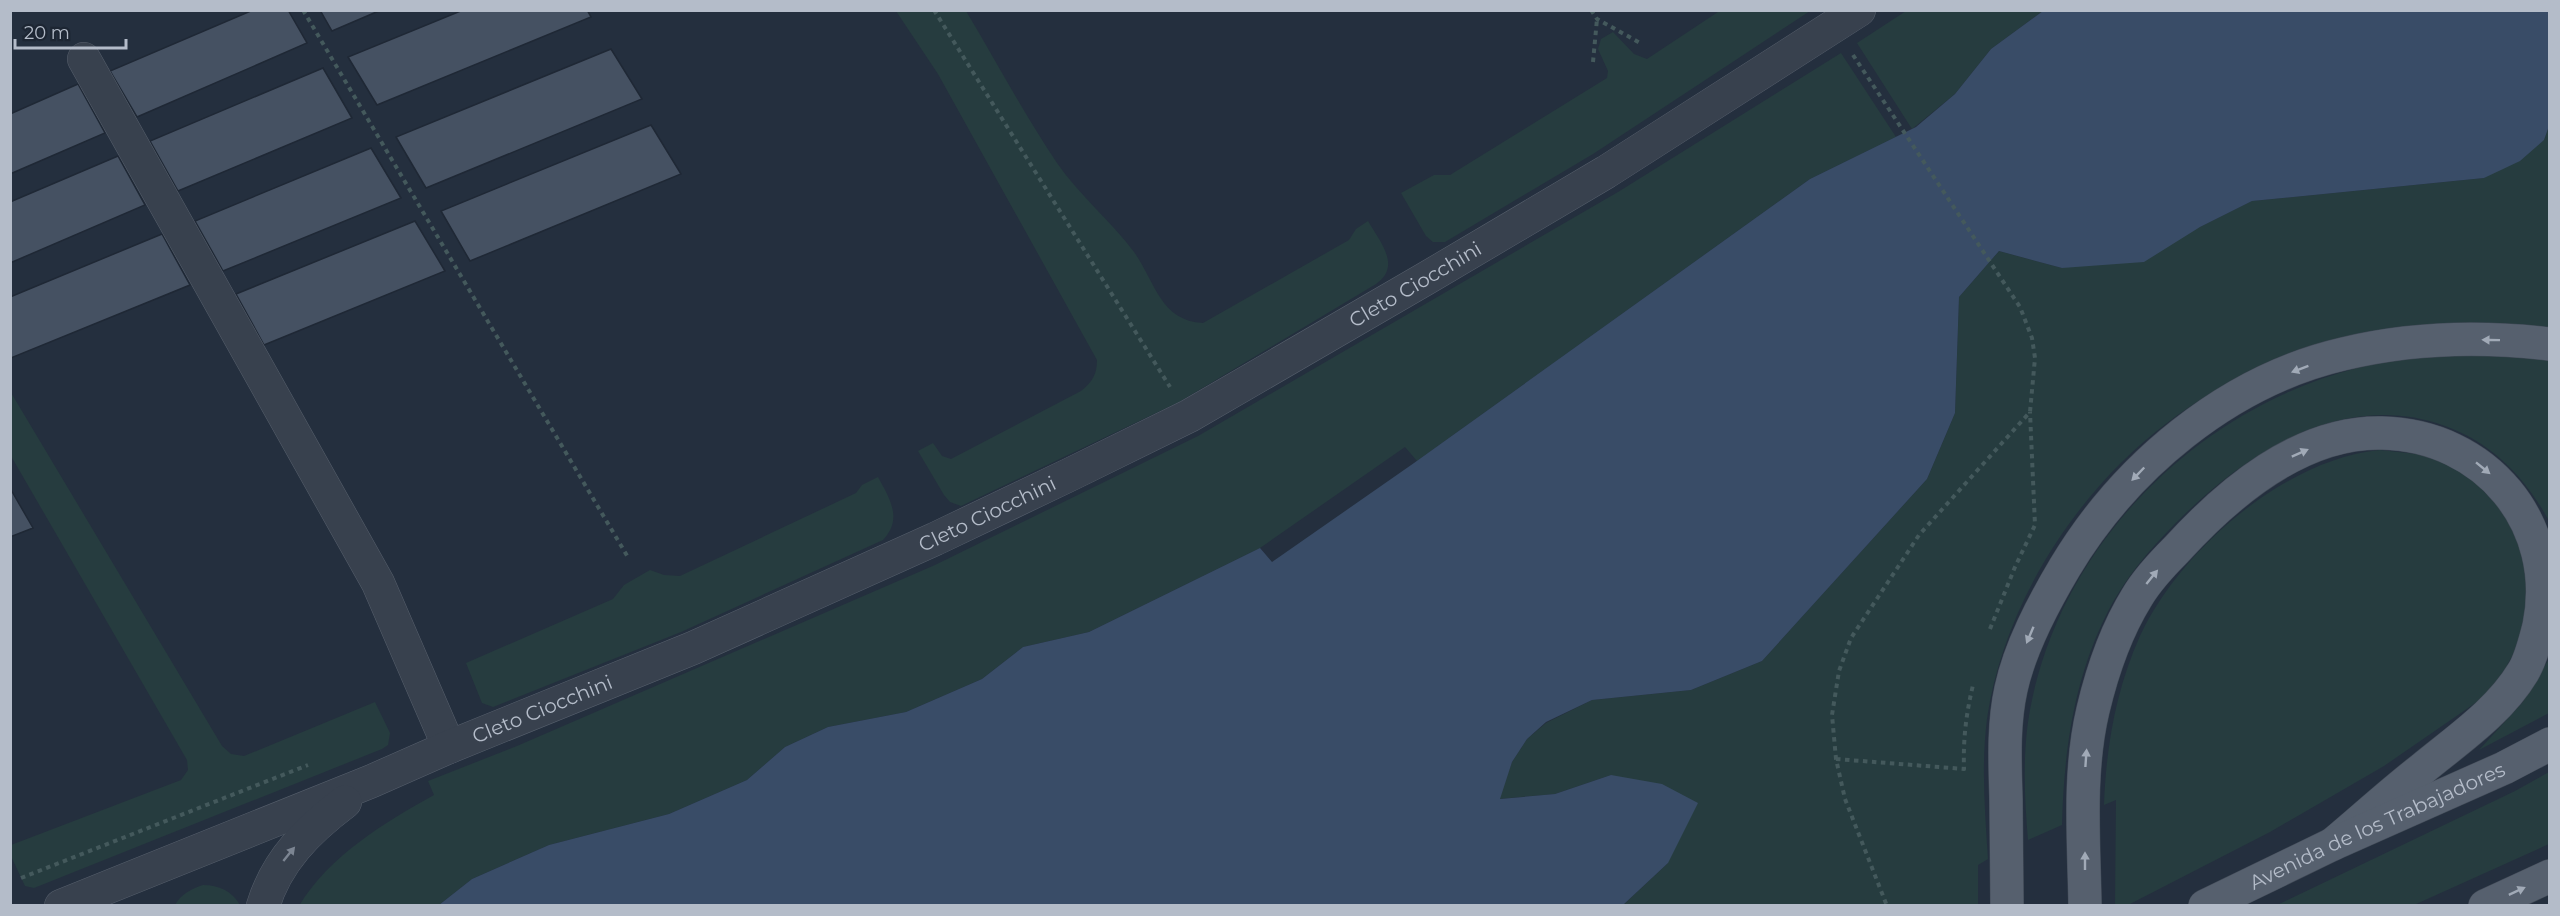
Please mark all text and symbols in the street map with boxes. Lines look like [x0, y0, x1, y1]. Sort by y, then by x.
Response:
scale bar [15, 12, 126, 50]
text: 20 m [24, 22, 70, 44]
street label: Cleto Ciocchini [1345, 236, 1486, 332]
one-way arrow [2482, 335, 2501, 345]
one-way arrow [2290, 364, 2308, 374]
one-way arrow [2291, 448, 2309, 458]
one-way arrow [2475, 462, 2491, 475]
one-way arrow [2131, 467, 2145, 482]
street label: Cleto Ciocchini [915, 471, 1060, 557]
one-way arrow [2145, 570, 2157, 585]
one-way arrow [2025, 627, 2035, 645]
street label: Cleto Ciocchini [469, 670, 616, 748]
one-way arrow [2082, 749, 2091, 768]
street label: Avenida de los Trabajadores [2245, 757, 2509, 895]
one-way arrow [282, 847, 295, 862]
one-way arrow [2080, 852, 2089, 871]
one-way arrow [2509, 886, 2527, 896]

